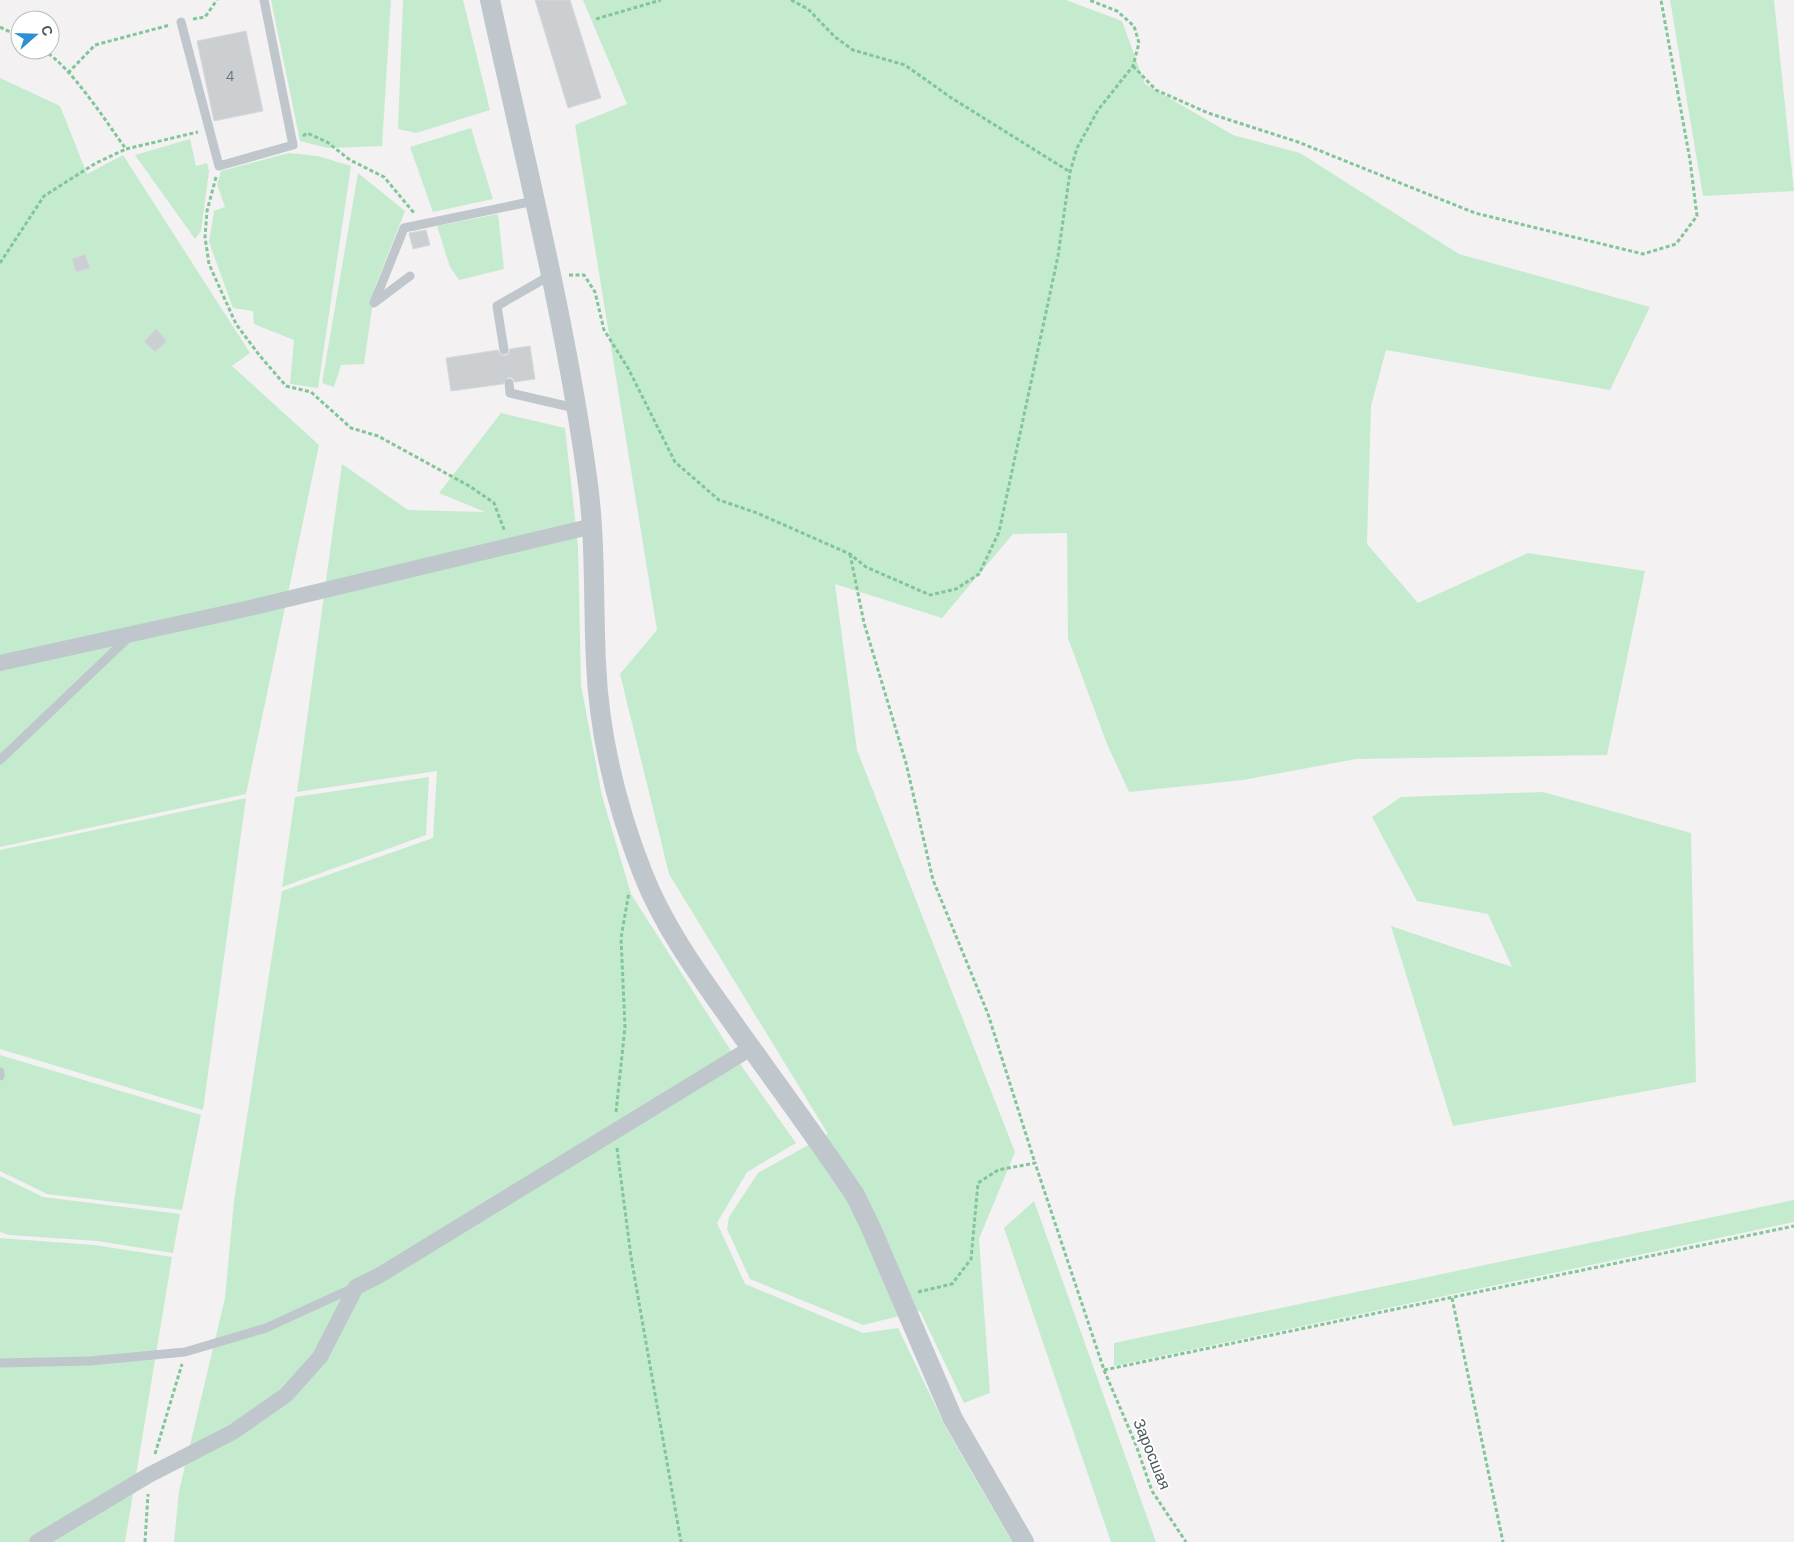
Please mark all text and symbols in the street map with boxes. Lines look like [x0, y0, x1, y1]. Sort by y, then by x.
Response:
north arrow [10, 10, 60, 60]
text: С [37, 23, 57, 38]
house number: 4 [226, 67, 235, 85]
street label: Заросшая [1128, 1415, 1176, 1493]

